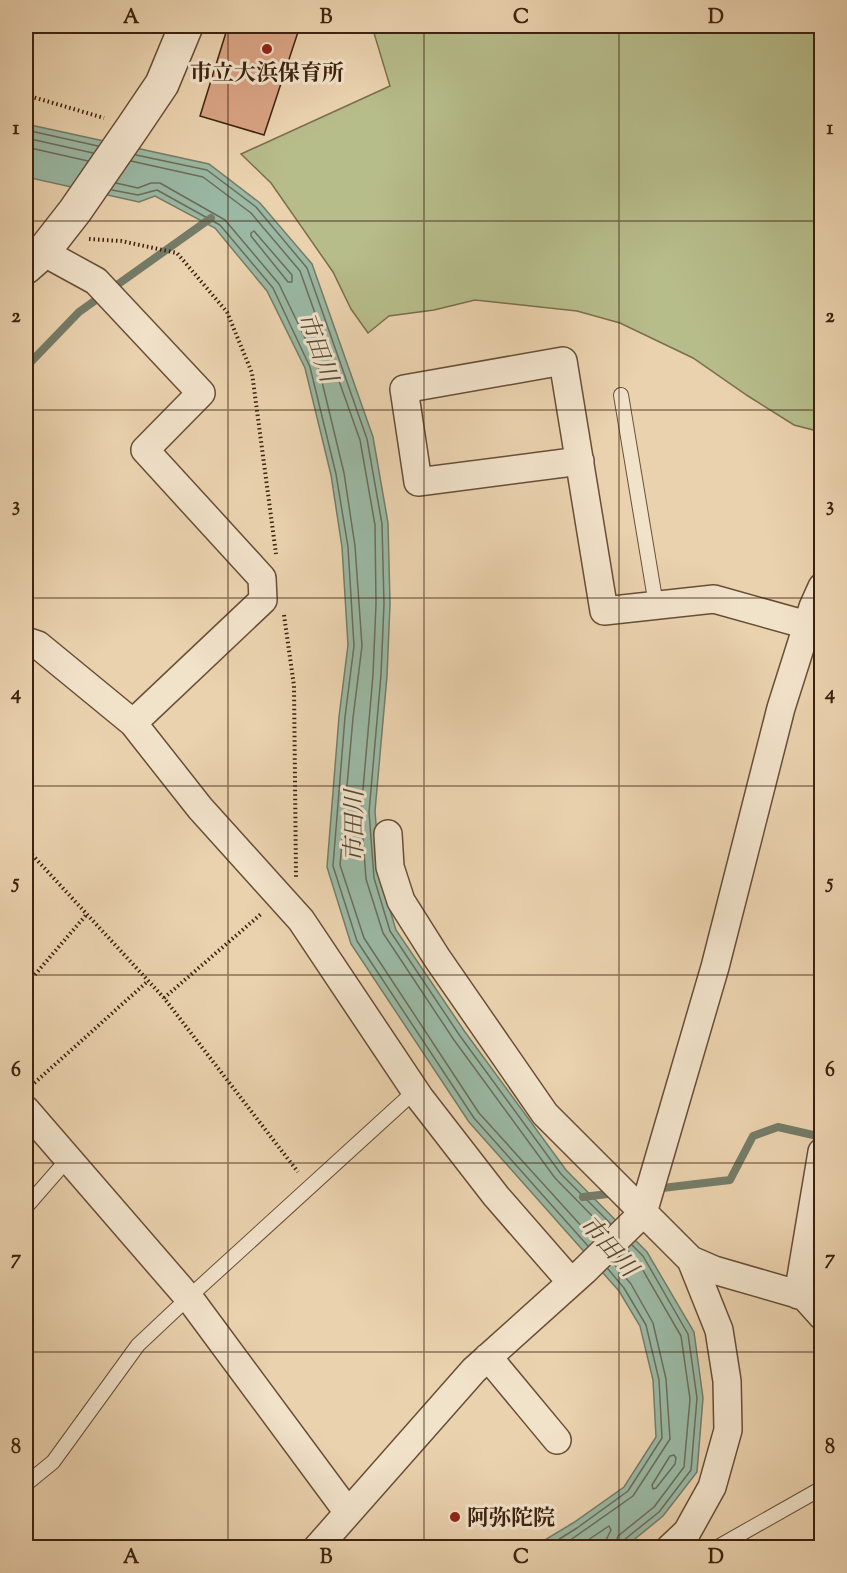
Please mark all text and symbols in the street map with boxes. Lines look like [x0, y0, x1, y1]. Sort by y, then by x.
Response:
text: A [123, 4, 140, 33]
text: B [320, 4, 333, 33]
text: C [513, 4, 529, 33]
text: D [708, 4, 724, 33]
marker: 市立大浜保育所 [260, 42, 274, 56]
place label: 市立大浜保育所 [190, 59, 344, 91]
text: 1 [13, 115, 20, 144]
text: 1 [827, 115, 834, 144]
text: 2 [11, 303, 21, 332]
text: 2 [825, 303, 835, 332]
water label: 市田川 [288, 308, 345, 390]
text: 3 [12, 492, 20, 521]
text: 3 [826, 492, 834, 521]
text: 4 [10, 680, 21, 709]
text: 4 [824, 680, 835, 709]
water label: 市田川 [339, 787, 373, 862]
text: 5 [11, 869, 20, 898]
text: 5 [825, 869, 834, 898]
text: 6 [11, 1057, 21, 1086]
text: 6 [825, 1057, 835, 1086]
water label: 市田川 [571, 1209, 646, 1288]
text: 7 [11, 1245, 22, 1274]
text: 7 [825, 1245, 836, 1274]
text: 8 [11, 1434, 21, 1463]
text: 8 [825, 1434, 835, 1463]
place label: 阿弥陀院 [467, 1504, 555, 1536]
marker: 阿弥陀院 [448, 1510, 462, 1524]
text: A [123, 1544, 140, 1573]
text: B [320, 1544, 333, 1573]
text: C [513, 1544, 529, 1573]
text: D [708, 1544, 724, 1573]

